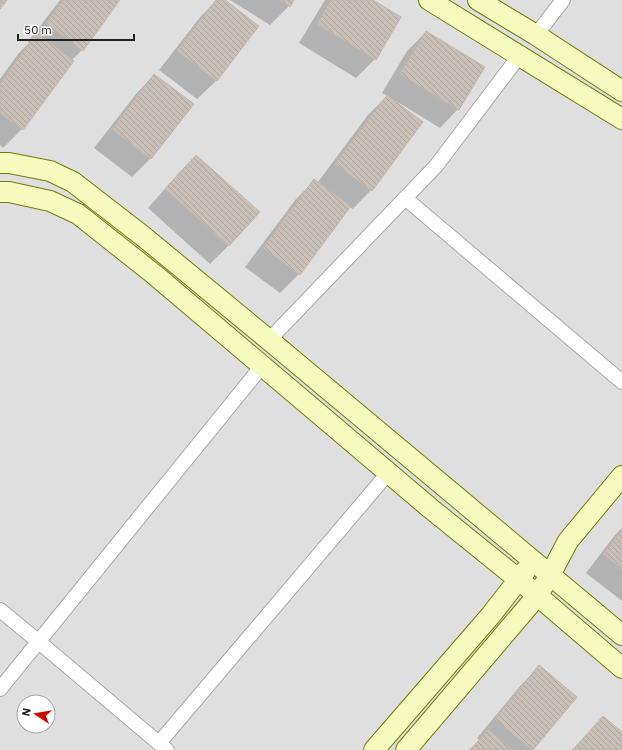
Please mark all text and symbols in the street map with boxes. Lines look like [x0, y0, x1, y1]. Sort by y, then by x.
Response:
scale bar [18, 16, 134, 42]
text: 50 m [24, 22, 52, 37]
north arrow [16, 694, 56, 734]
text: N [19, 707, 34, 717]

